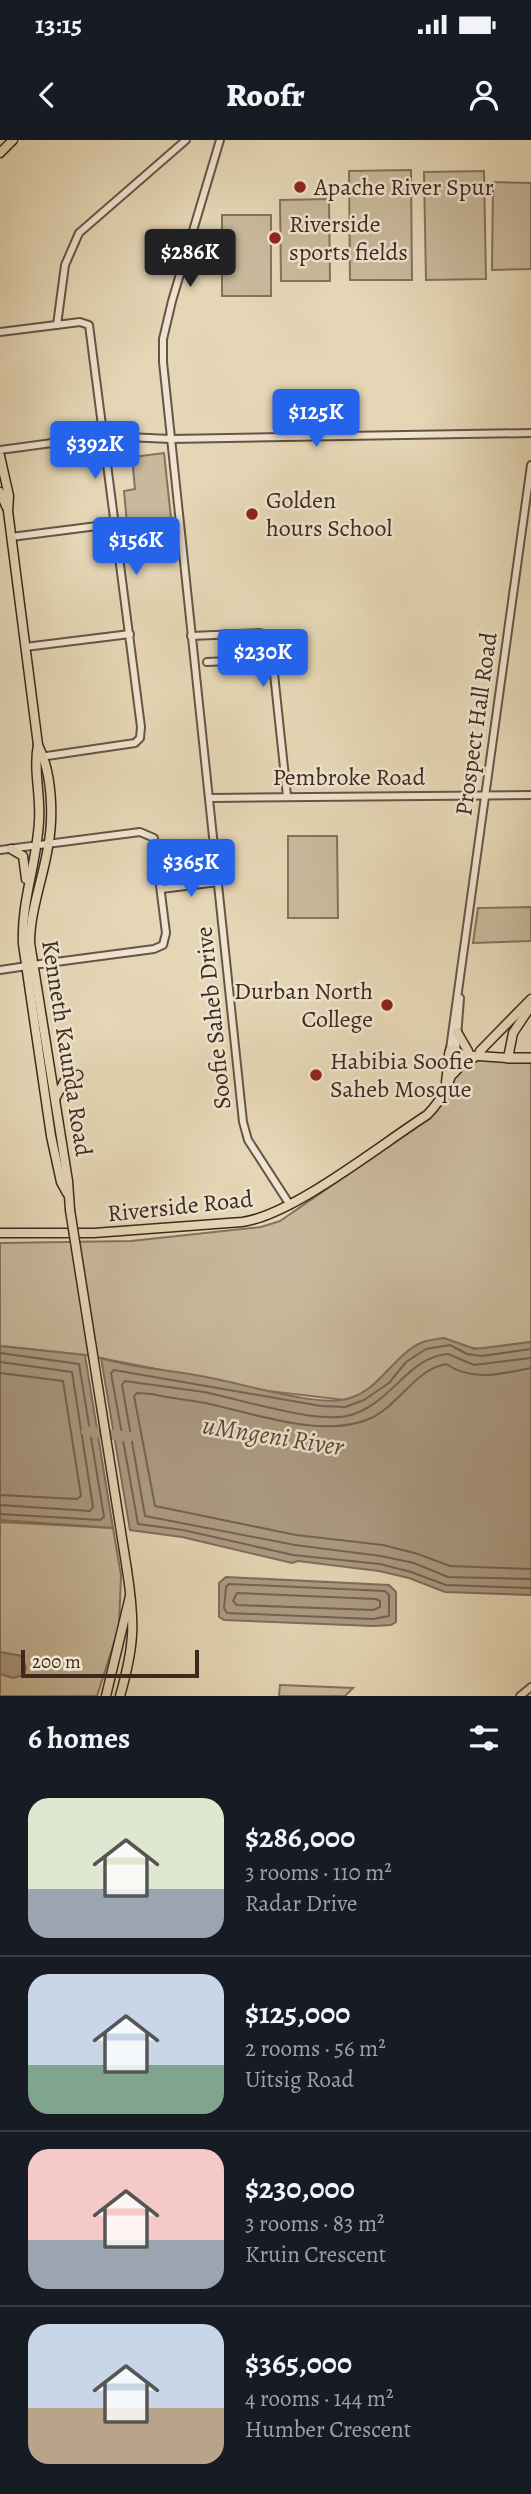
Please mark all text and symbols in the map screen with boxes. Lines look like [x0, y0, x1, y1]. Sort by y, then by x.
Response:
text: 13:15 [35, 7, 82, 42]
text: Roofr [226, 73, 305, 117]
icon: back [28, 76, 66, 114]
icon: person [465, 76, 503, 114]
place label: Apache River Spur [313, 171, 494, 203]
marker: Apache River Spur [292, 179, 308, 195]
place label: Riverside sports fields [289, 208, 408, 268]
pin: $286K [141, 230, 239, 289]
marker: Riverside sports fields [267, 230, 283, 246]
text: $286K [161, 236, 219, 267]
pin: $125K [267, 390, 365, 449]
text: $125K [289, 396, 344, 427]
pin: $392K [46, 422, 144, 481]
text: $392K [66, 428, 124, 459]
place label: Golden hours School [266, 484, 392, 544]
marker: Golden hours School [244, 506, 260, 522]
pin: $156K [87, 518, 185, 577]
text: $156K [109, 524, 163, 555]
pin: $230K [214, 630, 312, 689]
street label: Prospect Hall Road [447, 630, 505, 818]
text: $230K [234, 636, 292, 667]
street label: Pembroke Road [273, 761, 426, 793]
pin: $365K [142, 840, 240, 899]
text: $365K [163, 846, 219, 877]
street label: Soofie Saheb Drive [187, 925, 239, 1111]
street label: Kenneth Kaunda Road [34, 938, 100, 1159]
place label: Durban North College [234, 975, 373, 1035]
marker: Durban North College [379, 997, 395, 1013]
place label: Habibia Soofie Saheb Mosque [330, 1045, 474, 1105]
marker: Habibia Soofie Saheb Mosque [308, 1067, 324, 1083]
street label: Riverside Road [106, 1182, 254, 1230]
water label: uMngeni River [200, 1408, 347, 1465]
scale bar [21, 1647, 200, 1679]
text: 200 m [32, 1649, 81, 1675]
text: 6 homes [28, 1718, 130, 1758]
icon: filters [465, 1719, 503, 1757]
text: $286,000 [245, 1817, 355, 1857]
icon: home [84, 1826, 168, 1910]
text: 3 rooms · 110 m² [245, 1857, 392, 1888]
text: Radar Drive [245, 1888, 357, 1919]
text: $125,000 [245, 1993, 350, 2033]
icon: home [84, 2002, 168, 2086]
text: 2 rooms · 56 m² [245, 2033, 386, 2064]
text: Uitsig Road [245, 2064, 354, 2095]
text: $230,000 [245, 2168, 355, 2208]
icon: home [84, 2177, 168, 2261]
text: 3 rooms · 83 m² [245, 2208, 385, 2239]
text: Kruin Crescent [245, 2239, 386, 2270]
text: $365,000 [245, 2343, 352, 2383]
icon: home [84, 2352, 168, 2436]
text: 4 rooms · 144 m² [245, 2383, 393, 2414]
text: Humber Crescent [245, 2414, 411, 2445]

